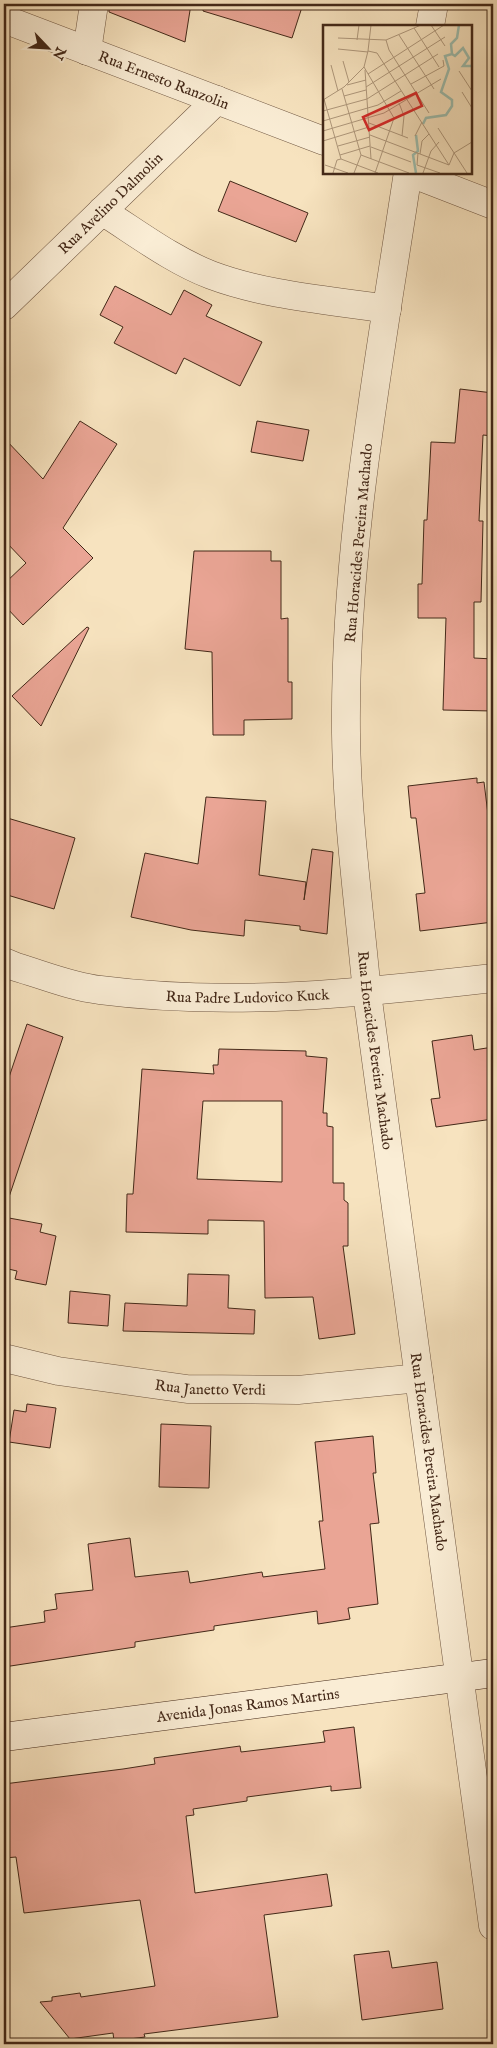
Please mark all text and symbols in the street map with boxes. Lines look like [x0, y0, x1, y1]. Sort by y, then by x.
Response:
north arrow [22, 22, 72, 72]
inset map [323, 25, 472, 174]
text: N [48, 43, 70, 62]
street label: Rua Ernesto Ranzolin [96, 46, 232, 113]
street label: Rua Avelino Dalmolin [54, 148, 167, 258]
street label: Rua Horacides Pereira Machado [341, 443, 377, 643]
street label: Rua Horacides Pereira Machado [353, 950, 398, 1151]
street label: Rua Padre Ludovico Kuck [165, 985, 331, 1007]
street label: Rua Horacides Pereira Machado [406, 1351, 452, 1552]
street label: Rua Janetto Verdi [154, 1375, 266, 1399]
street label: Avenida Jonas Ramos Martins [154, 1684, 341, 1727]

